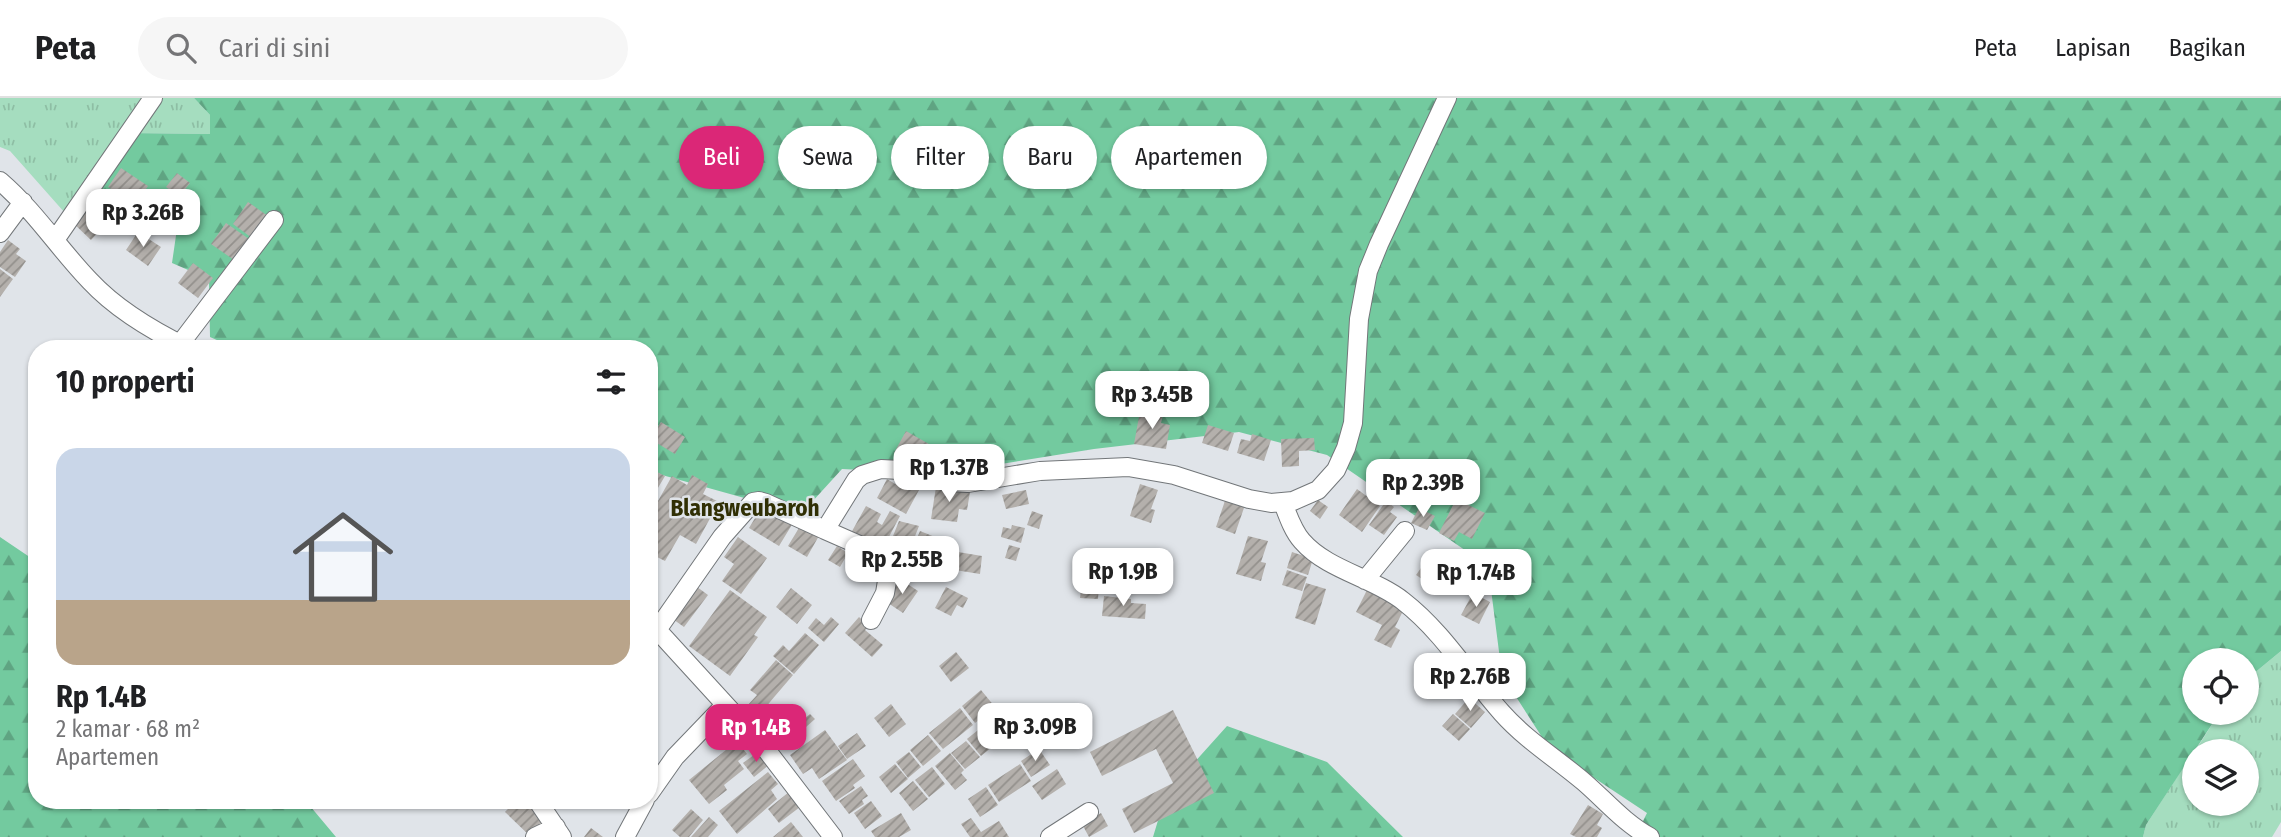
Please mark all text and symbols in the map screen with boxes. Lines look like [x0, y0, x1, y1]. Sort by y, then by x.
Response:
search box [138, 17, 628, 80]
text: Peta [35, 28, 96, 68]
icon: search [162, 29, 200, 67]
text: Cari di sini [218, 33, 330, 64]
text: Peta [1974, 34, 2017, 62]
text: Lapisan [2055, 34, 2131, 62]
text: Bagikan [2169, 34, 2246, 62]
chip: Beli [679, 126, 764, 189]
chip: Sewa [778, 126, 877, 189]
chip: Filter [891, 126, 989, 189]
chip: Baru [1003, 126, 1097, 189]
chip: Apartemen [1111, 126, 1267, 189]
pin: Rp 3.26B [71, 190, 215, 249]
text: Rp 3.26B [102, 198, 184, 226]
icon: filters [592, 363, 630, 401]
text: 10 properti [56, 364, 195, 400]
pin: Rp 3.45B [1080, 372, 1224, 431]
text: Rp 3.45B [1111, 380, 1193, 408]
pin: Rp 1.37B [877, 444, 1021, 504]
text: Rp 1.37B [910, 453, 988, 481]
pin: Rp 2.39B [1351, 460, 1495, 519]
text: Rp 2.39B [1382, 468, 1464, 496]
icon: home [280, 494, 406, 620]
district label: Blangweubaroh [670, 494, 820, 522]
pin: Rp 2.55B [830, 536, 974, 596]
text: Rp 2.55B [861, 545, 943, 573]
pin: Rp 1.9B [1058, 548, 1188, 608]
pin: Rp 1.74B [1404, 550, 1548, 609]
text: Rp 1.9B [1088, 557, 1158, 585]
text: Rp 1.74B [1437, 558, 1515, 586]
map controls [2182, 648, 2259, 816]
button: locate [2182, 648, 2259, 725]
pin: Rp 2.76B [1398, 654, 1542, 713]
text: Rp 2.76B [1430, 662, 1510, 690]
text: Rp 1.4B [56, 679, 146, 715]
pin: Rp 1.4B [691, 704, 821, 764]
pin: Rp 3.09B [963, 704, 1107, 763]
text: Rp 3.09B [993, 712, 1077, 740]
text: Rp 1.4B [721, 713, 791, 741]
text: 2 kamar · 68 m² [56, 715, 200, 743]
button: layers [2182, 739, 2259, 816]
text: Apartemen [56, 743, 159, 771]

